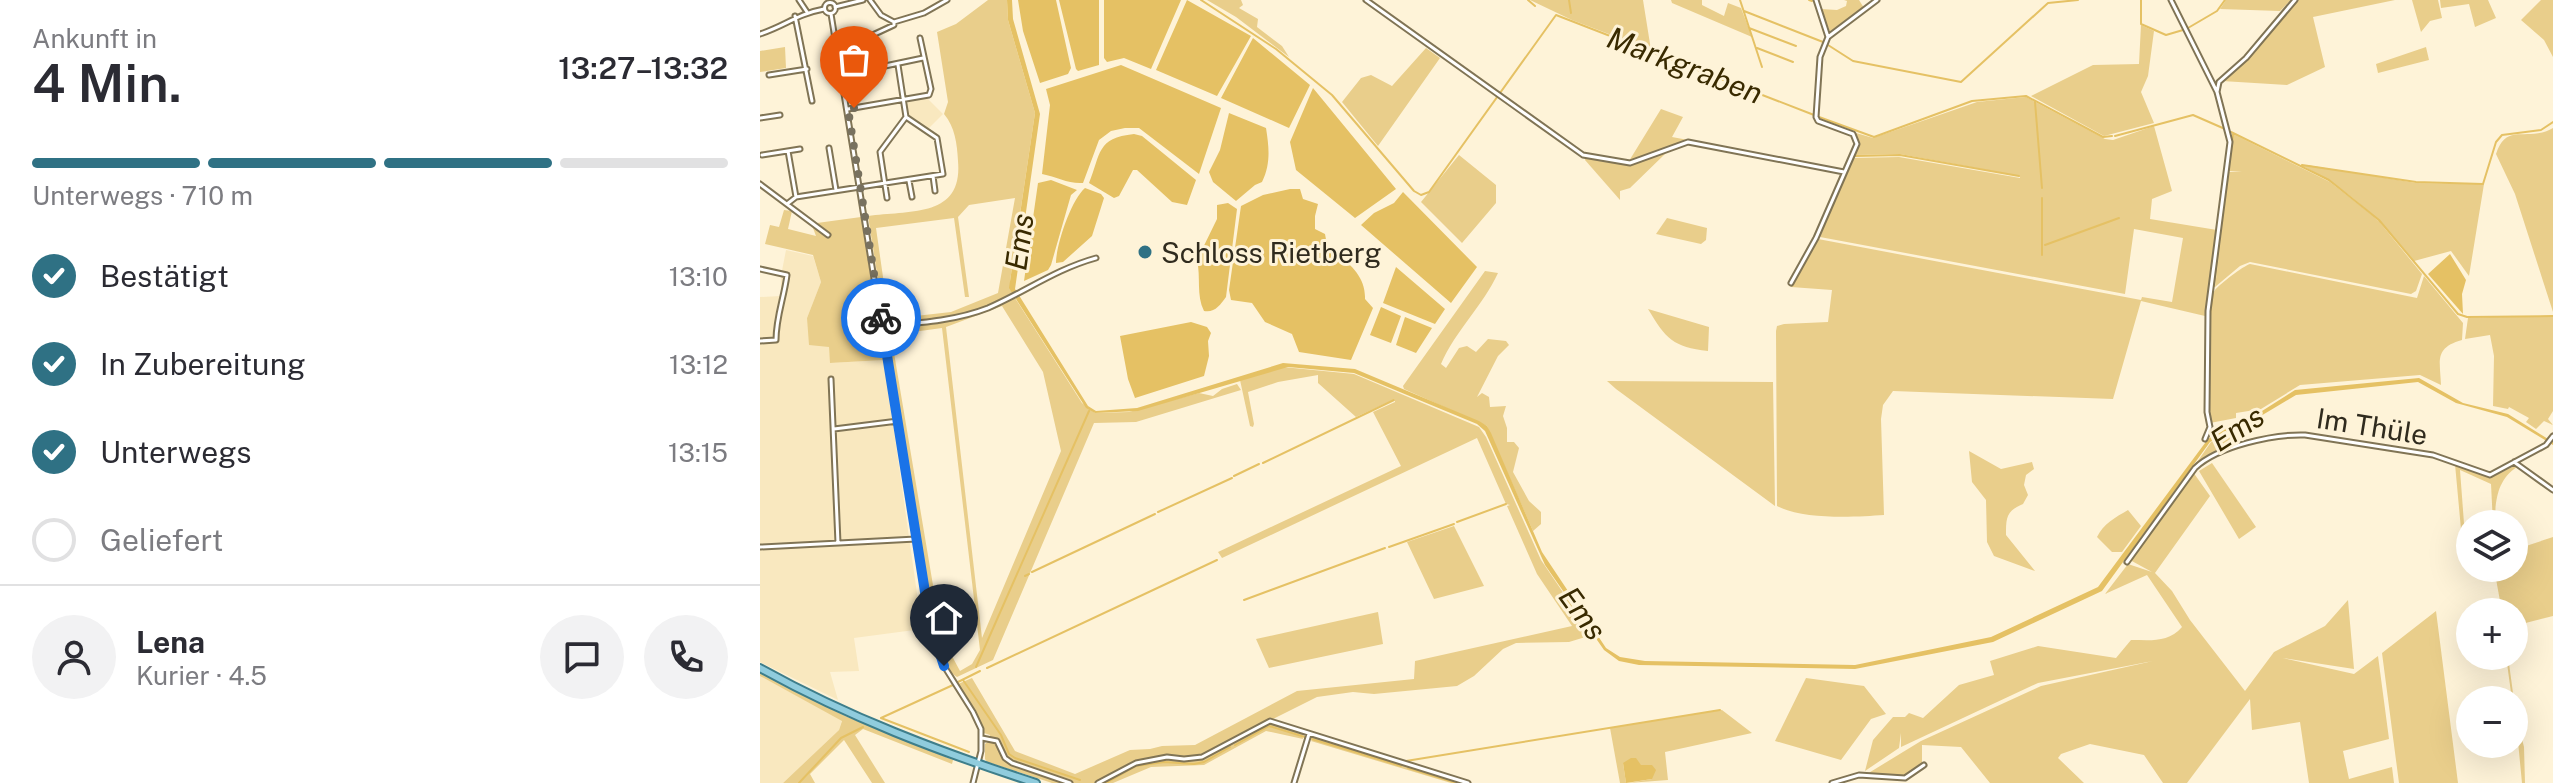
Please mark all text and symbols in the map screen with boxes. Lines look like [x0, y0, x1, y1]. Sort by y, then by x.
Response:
water label: Markgraben [1602, 19, 1768, 111]
text: Ankunft in [32, 23, 157, 54]
pin [820, 26, 888, 108]
icon: bag [832, 38, 876, 82]
text: 13:27–13:32 [558, 50, 728, 86]
text: 4 Min. [32, 53, 182, 114]
text: Unterwegs · 710 m [32, 180, 253, 211]
water label: Ems [997, 211, 1041, 273]
place label: Schloss Rietberg [1161, 236, 1382, 269]
marker: Schloss Rietberg [1136, 243, 1154, 261]
icon: check [32, 254, 76, 298]
text: Bestätigt [100, 258, 229, 294]
text: 13:10 [669, 261, 728, 292]
courier [841, 278, 921, 358]
icon: bike [859, 296, 903, 340]
icon: check [32, 342, 76, 386]
text: In Zubereitung [100, 346, 306, 382]
text: 13:12 [669, 349, 728, 380]
water label: Ems [2203, 397, 2271, 459]
street label: Im Thüle [2314, 401, 2430, 451]
icon: check [32, 430, 76, 474]
text: Unterwegs [100, 434, 251, 470]
text: 13:15 [668, 437, 728, 468]
map controls [2456, 510, 2528, 758]
button: layers [2456, 510, 2528, 582]
text: Geliefert [100, 522, 223, 558]
water label: Ems [1552, 579, 1614, 647]
pin [910, 584, 978, 666]
icon: home [922, 596, 966, 640]
button: + [2456, 598, 2528, 670]
button: person [32, 615, 116, 699]
button: chat [540, 615, 624, 699]
button: phone [644, 615, 728, 699]
text: Lena [136, 624, 205, 660]
text: Kurier · 4.5 [136, 660, 267, 691]
button: − [2456, 686, 2528, 758]

